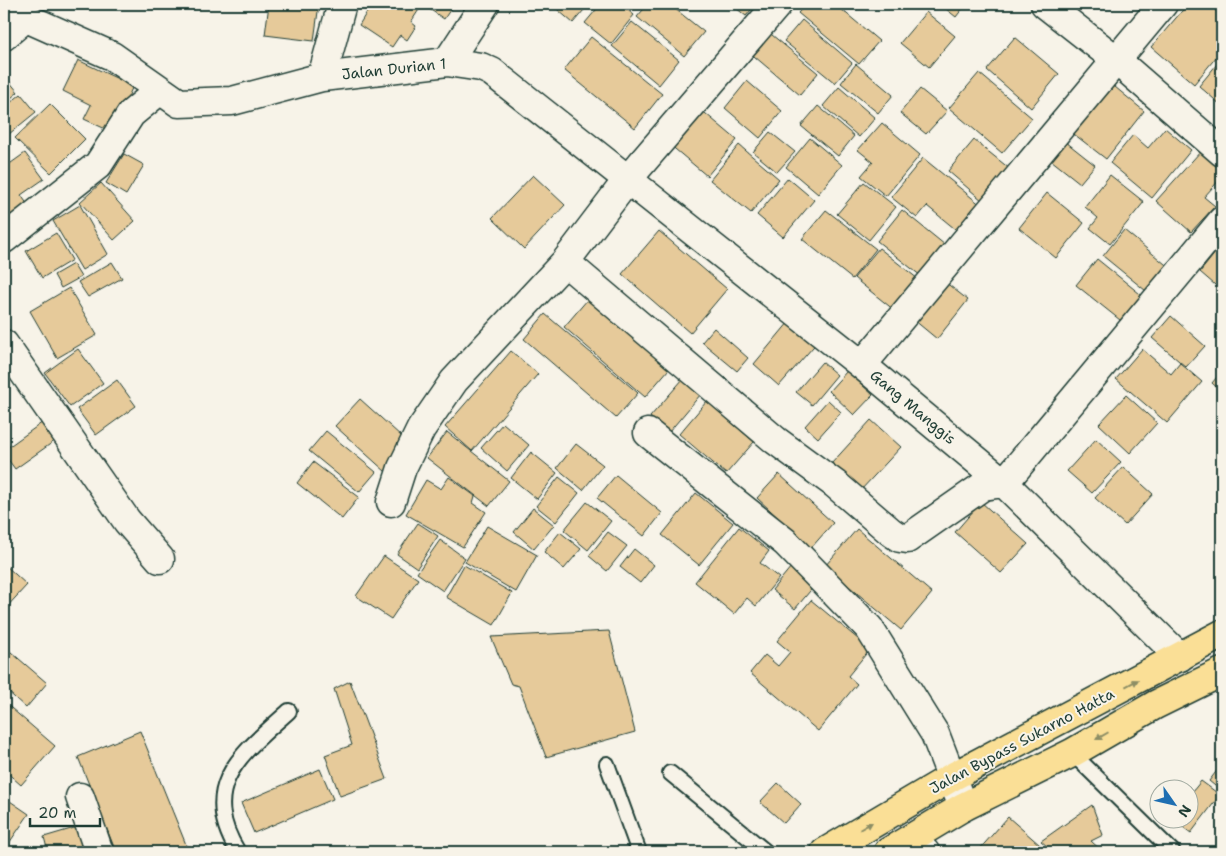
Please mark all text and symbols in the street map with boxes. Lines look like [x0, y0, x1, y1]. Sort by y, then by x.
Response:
street label: Jalan Durian 1 [341, 54, 447, 84]
street label: Gang Manggis [866, 365, 960, 449]
one-way arrow [1126, 678, 1139, 687]
street label: Jalan Bypass Sukarno Hatta [926, 683, 1118, 798]
one-way arrow [1095, 731, 1109, 740]
north arrow [1148, 778, 1198, 828]
scale bar [30, 796, 100, 828]
text: N [1174, 802, 1195, 821]
text: 20 m [38, 803, 77, 823]
one-way arrow [860, 822, 873, 831]

